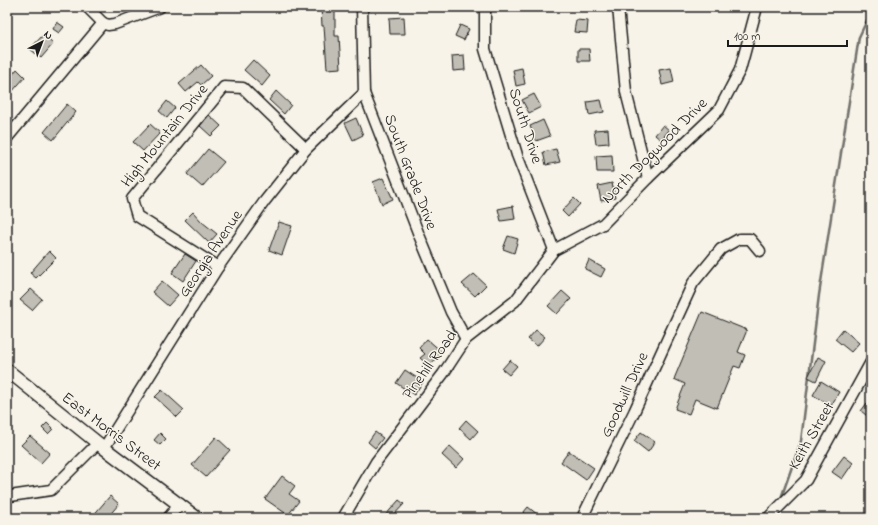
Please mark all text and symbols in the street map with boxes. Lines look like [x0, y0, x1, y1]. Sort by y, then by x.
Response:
north arrow [22, 22, 62, 62]
scale bar [728, 22, 847, 48]
text: N [40, 27, 56, 44]
text: 100 m [734, 28, 761, 46]
street label: High Mountain Drive [116, 78, 215, 193]
street label: South Drive [502, 85, 549, 168]
street label: North Dogwood Drive [596, 92, 714, 210]
street label: South Grade Drive [377, 111, 443, 234]
street label: Georgia Avenue [173, 205, 250, 303]
street label: Pinehill Road [397, 325, 463, 405]
street label: Goodwill Drive [595, 348, 656, 442]
street label: East Morris Street [56, 387, 166, 478]
street label: Keith Street [783, 397, 841, 475]

